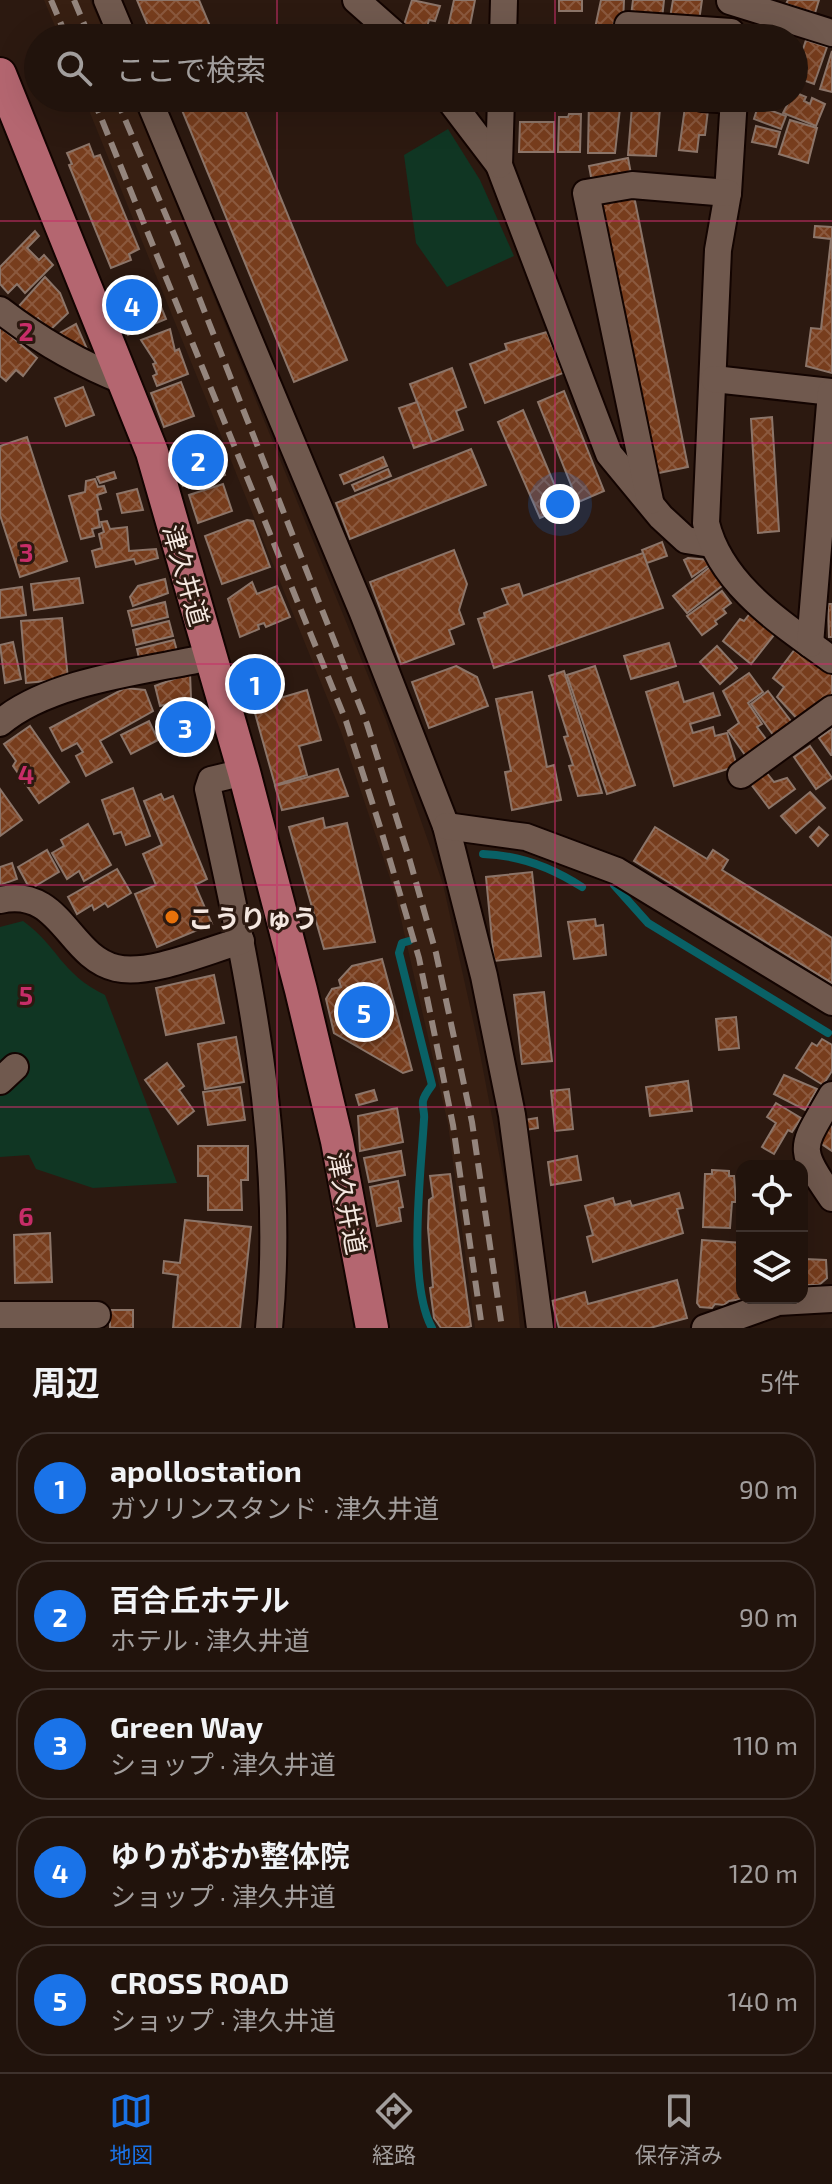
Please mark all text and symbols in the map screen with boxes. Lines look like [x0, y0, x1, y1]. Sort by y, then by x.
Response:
search box [24, 24, 808, 112]
icon: search [52, 46, 96, 90]
text: ここで検索 [116, 51, 266, 87]
pin: 4 [106, 275, 158, 335]
text: 2 [18, 315, 34, 346]
pin: 2 [172, 430, 224, 490]
your location [540, 484, 580, 524]
street label: 津久井道 [158, 521, 216, 629]
text: 3 [19, 536, 33, 567]
pin: 1 [229, 654, 281, 714]
pin: 3 [159, 697, 211, 757]
text: 4 [18, 758, 34, 789]
place label: こうりゅう [188, 902, 318, 933]
marker: こうりゅう [163, 908, 181, 926]
text: 5 [19, 979, 33, 1010]
pin: 5 [338, 982, 390, 1042]
street label: 津久井道 [323, 1149, 373, 1257]
map controls [736, 1160, 808, 1304]
button: locate [736, 1160, 808, 1232]
text: 6 [18, 1200, 34, 1231]
button: layers [736, 1232, 808, 1304]
text: 周辺 [32, 1361, 100, 1402]
text: 5件 [760, 1366, 800, 1397]
text: apollostation [110, 1452, 302, 1488]
text: 1 [54, 1473, 66, 1504]
text: 90 m [739, 1473, 798, 1504]
text: ガソリンスタンド · 津久井道 [110, 1492, 439, 1523]
text: 百合丘ホテル [110, 1581, 290, 1617]
text: 2 [52, 1601, 68, 1632]
text: 90 m [739, 1601, 798, 1632]
text: ホテル · 津久井道 [110, 1624, 310, 1655]
text: Green Way [110, 1708, 263, 1744]
text: 3 [53, 1729, 67, 1760]
text: 110 m [733, 1729, 798, 1760]
text: ショップ · 津久井道 [110, 1748, 336, 1779]
text: ゆりがおか整体院 [110, 1837, 350, 1873]
text: 4 [52, 1857, 68, 1888]
text: 120 m [729, 1857, 798, 1888]
text: ショップ · 津久井道 [110, 1880, 336, 1911]
text: CROSS ROAD [110, 1964, 289, 2000]
text: 5 [53, 1985, 67, 2016]
text: 140 m [727, 1985, 798, 2016]
text: ショップ · 津久井道 [110, 2004, 336, 2035]
tab: 地図 [109, 2089, 153, 2169]
tab: 経路 [372, 2089, 416, 2169]
tab: 保存済み [635, 2089, 723, 2169]

